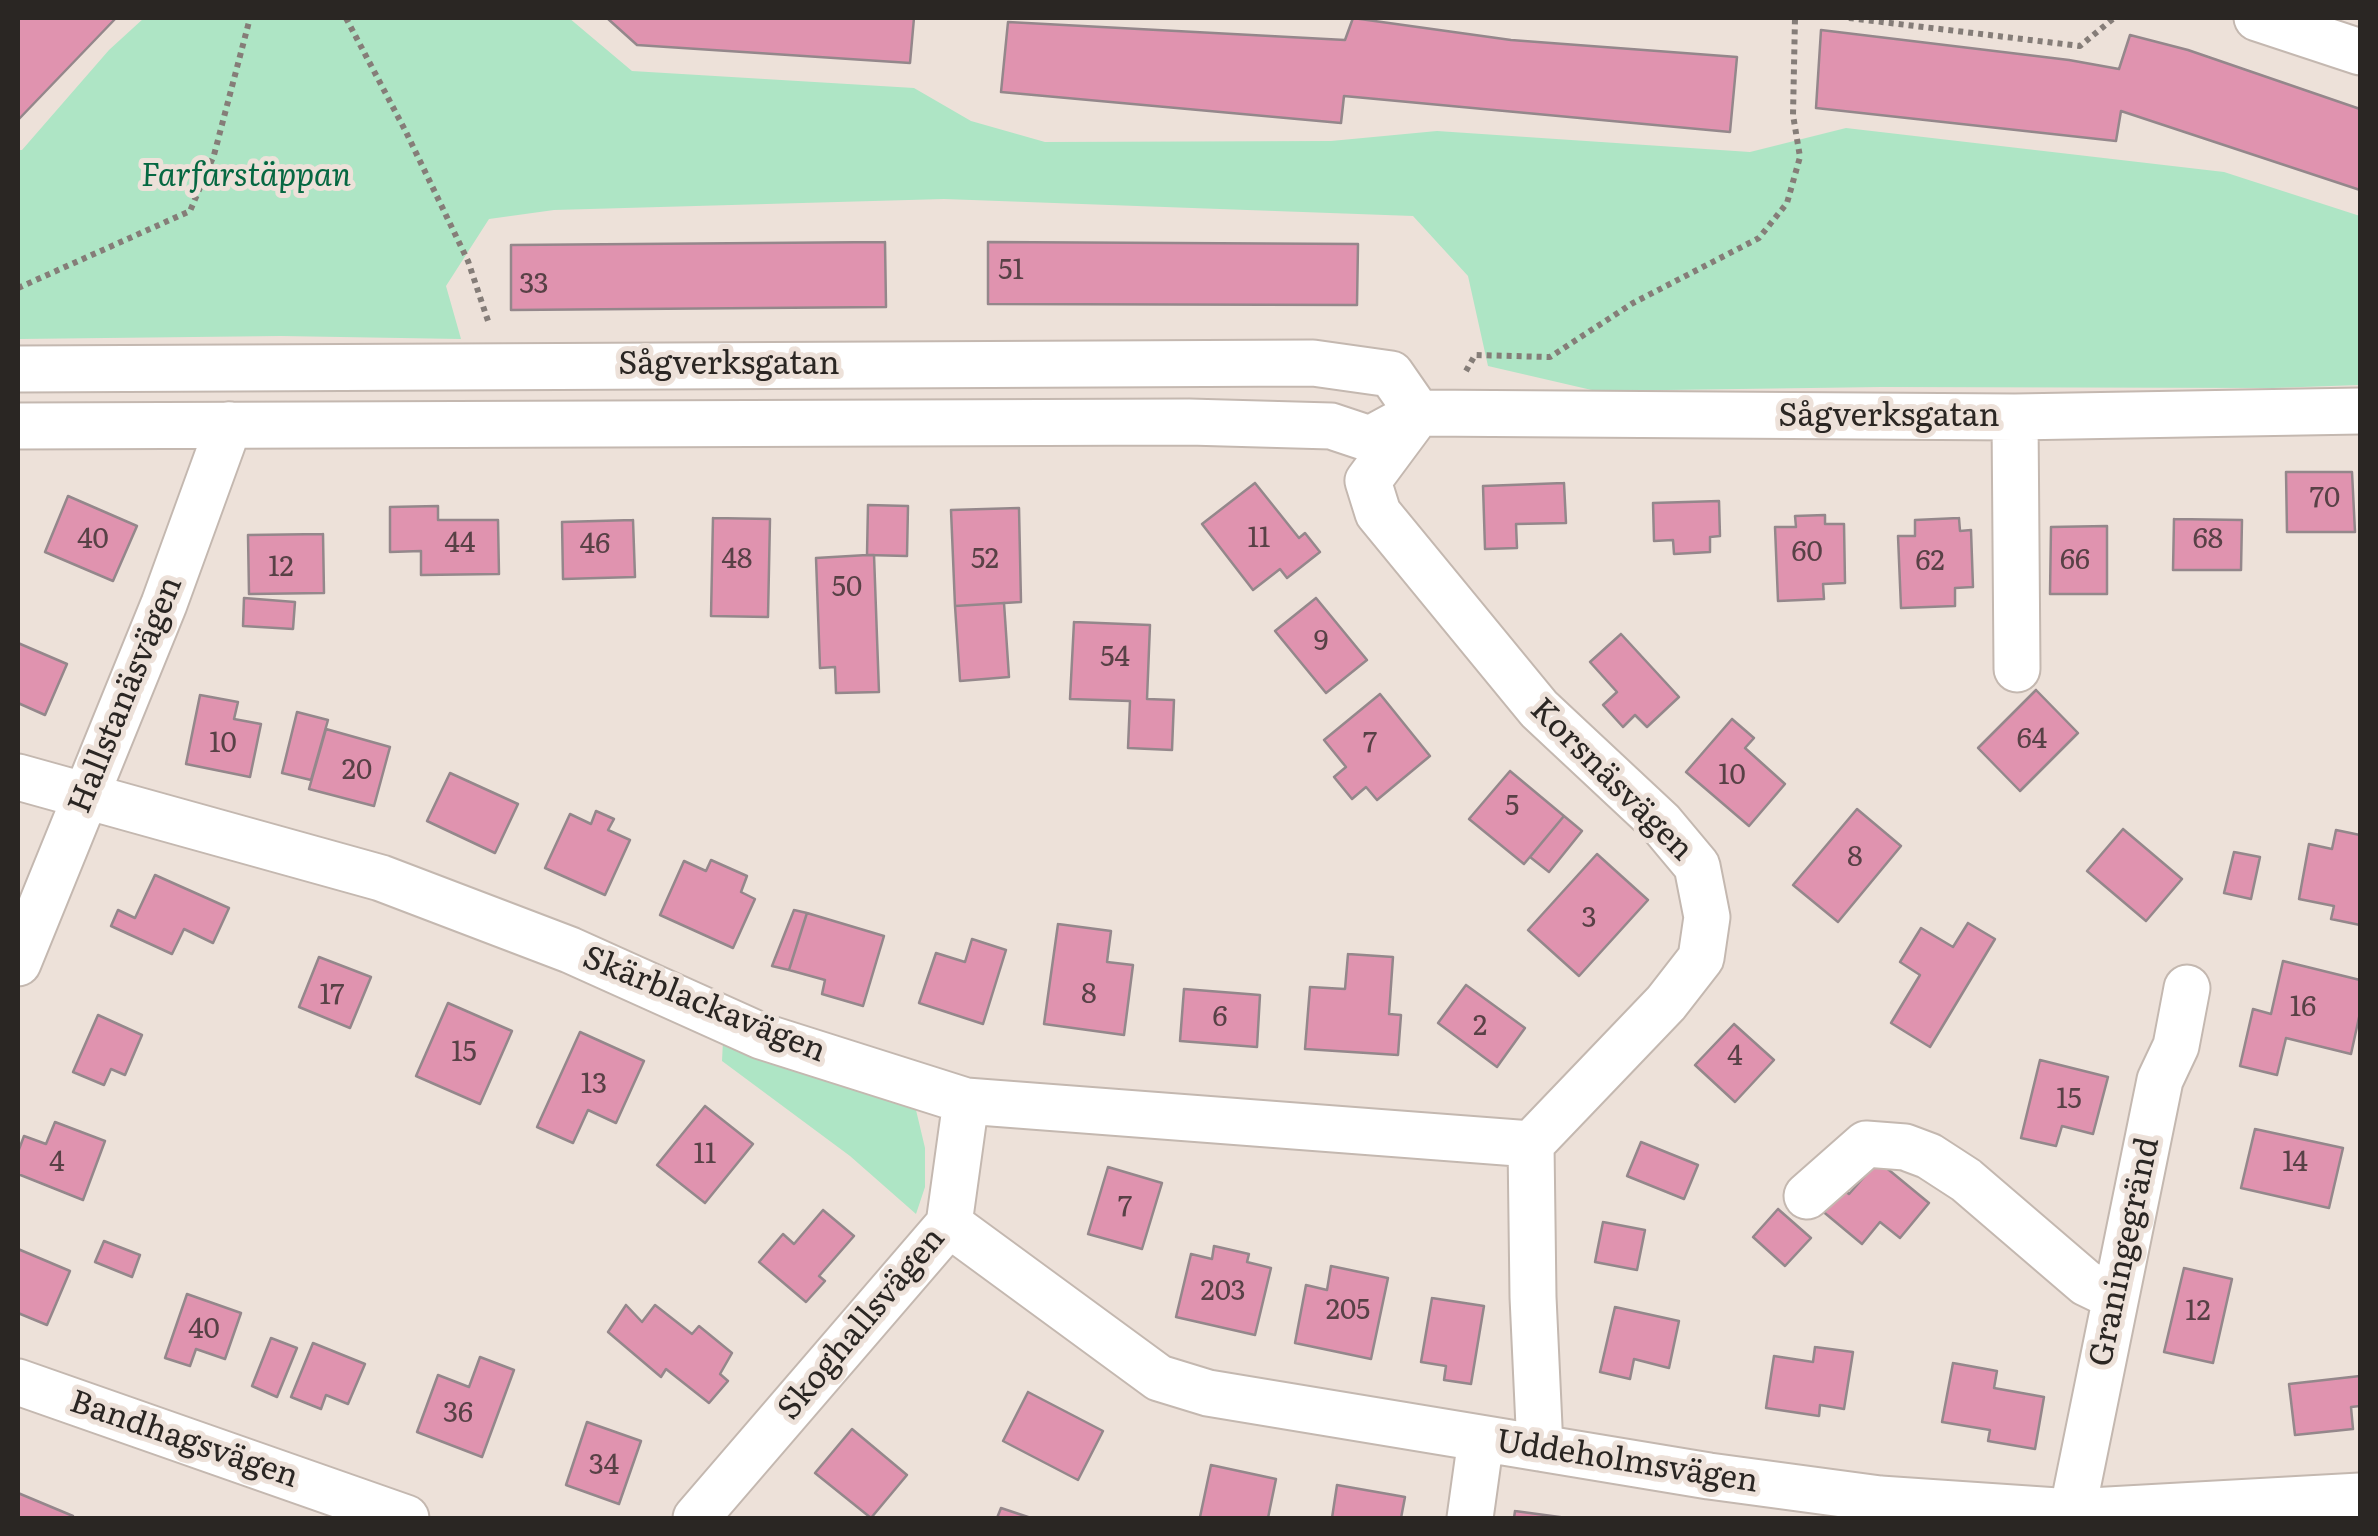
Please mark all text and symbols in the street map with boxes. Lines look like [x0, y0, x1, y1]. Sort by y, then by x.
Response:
park label: Farfarstäppan [141, 158, 351, 196]
house number: 51 [998, 254, 1024, 288]
house number: 33 [519, 268, 549, 302]
street label: Sågverksgatan [618, 346, 840, 384]
street label: Sågverksgatan [1778, 398, 2000, 436]
house number: 70 [2310, 482, 2340, 516]
house number: 11 [1248, 522, 1270, 556]
house number: 40 [77, 523, 109, 557]
house number: 68 [2193, 523, 2223, 557]
house number: 44 [445, 527, 475, 561]
house number: 46 [580, 528, 610, 562]
house number: 60 [1791, 536, 1823, 570]
house number: 48 [722, 543, 752, 577]
house number: 52 [971, 543, 999, 577]
house number: 66 [2060, 544, 2090, 578]
house number: 62 [1915, 545, 1945, 579]
house number: 12 [268, 551, 294, 585]
street label: Hallstanäsvägen [61, 571, 191, 819]
house number: 50 [832, 571, 862, 605]
house number: 9 [1314, 625, 1328, 659]
house number: 54 [1100, 641, 1130, 675]
street label: Korsnäsvägen [1522, 691, 1700, 869]
house number: 64 [2017, 723, 2047, 757]
house number: 10 [209, 727, 237, 761]
house number: 7 [1363, 727, 1377, 761]
house number: 20 [342, 754, 372, 788]
house number: 10 [1718, 759, 1746, 793]
house number: 5 [1505, 790, 1519, 824]
house number: 8 [1847, 841, 1863, 875]
house number: 3 [1581, 902, 1597, 936]
street label: Skärblackavägen [577, 939, 831, 1071]
house number: 8 [1081, 978, 1097, 1012]
house number: 17 [320, 979, 344, 1013]
house number: 16 [2290, 991, 2316, 1025]
house number: 6 [1212, 1001, 1228, 1035]
house number: 2 [1473, 1010, 1487, 1044]
house number: 15 [451, 1036, 477, 1070]
house number: 4 [1727, 1040, 1743, 1074]
house number: 13 [581, 1068, 607, 1102]
house number: 15 [2056, 1083, 2082, 1117]
street label: Graningegränd [2082, 1134, 2168, 1370]
house number: 11 [694, 1138, 716, 1172]
house number: 4 [49, 1146, 65, 1180]
house number: 14 [2282, 1146, 2308, 1180]
house number: 7 [1118, 1191, 1132, 1225]
street label: Skoghallsvägen [770, 1220, 954, 1428]
house number: 203 [1200, 1275, 1246, 1309]
house number: 205 [1326, 1294, 1370, 1328]
house number: 12 [2185, 1295, 2211, 1329]
house number: 40 [188, 1313, 220, 1347]
street label: Bandhagsvägen [65, 1383, 303, 1497]
house number: 36 [443, 1397, 473, 1431]
street label: Uddeholmsvägen [1493, 1422, 1761, 1502]
house number: 34 [589, 1449, 619, 1483]

